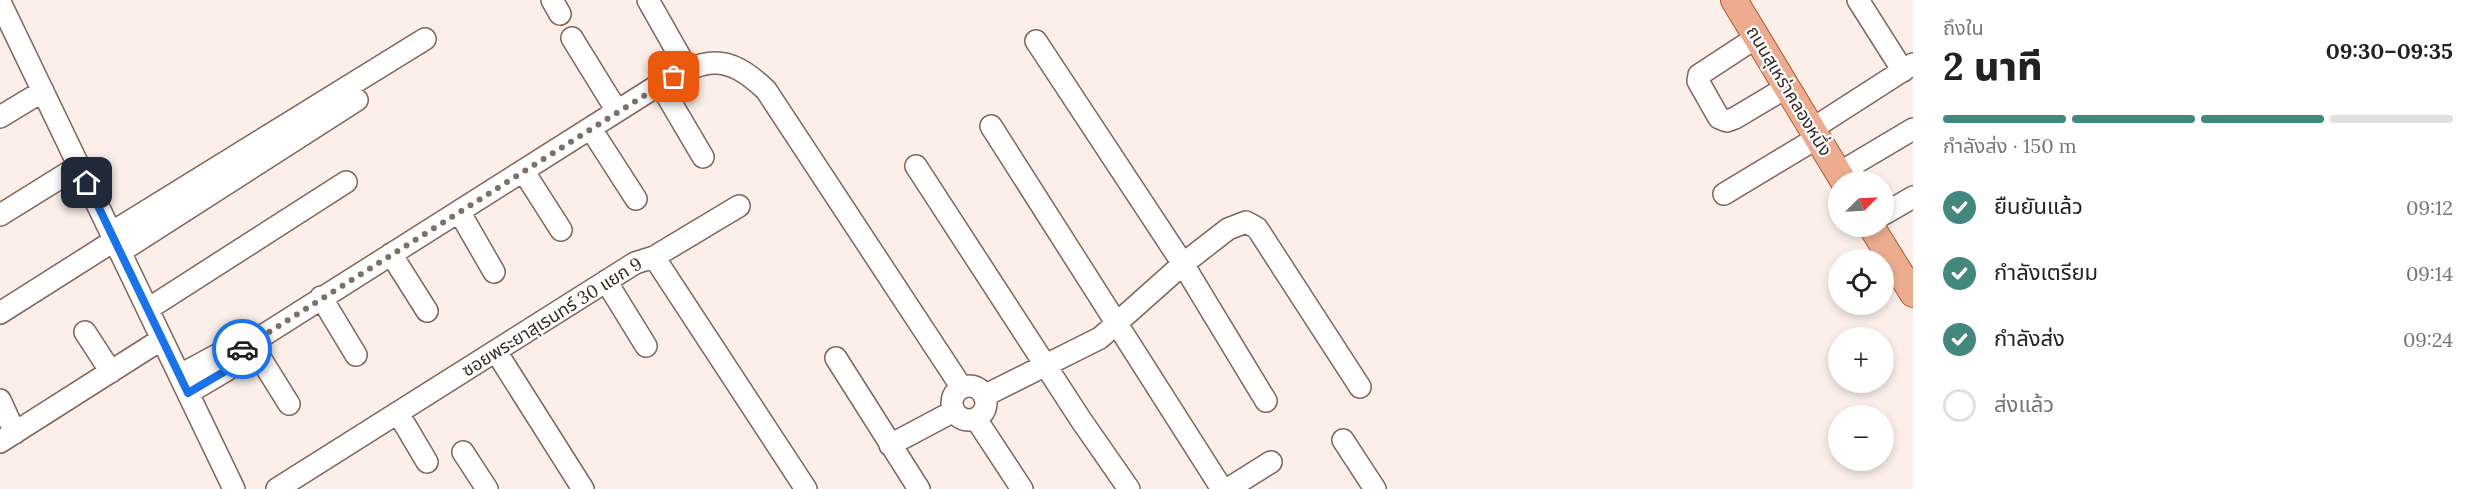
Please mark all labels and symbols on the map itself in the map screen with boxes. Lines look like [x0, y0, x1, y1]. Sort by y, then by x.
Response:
street label: ถนนสุเหร่าคลองหนึ่ง [1742, 21, 1838, 160]
pin [648, 51, 699, 102]
pin [61, 157, 112, 208]
north arrow [1828, 171, 1894, 237]
street label: ซอยพระยาสุเรนทร์ 30 แยก 9 [457, 252, 646, 382]
courier [212, 319, 272, 379]

